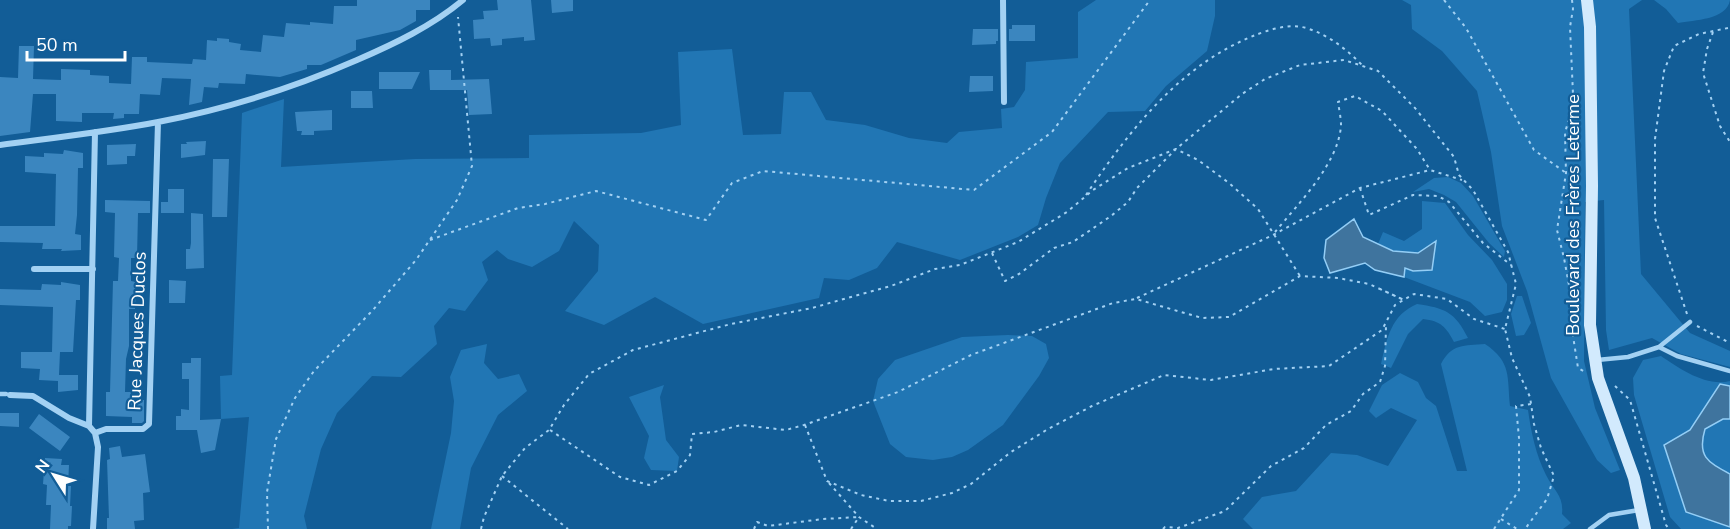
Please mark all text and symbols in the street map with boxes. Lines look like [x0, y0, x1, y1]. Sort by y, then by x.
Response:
scale bar [27, 24, 124, 62]
text: 50 m [36, 33, 78, 57]
street label: Boulevard des Frères Leterme [1561, 94, 1585, 336]
street label: Rue Jacques Duclos [122, 251, 152, 411]
north arrow [24, 445, 84, 505]
text: N [30, 455, 55, 478]

